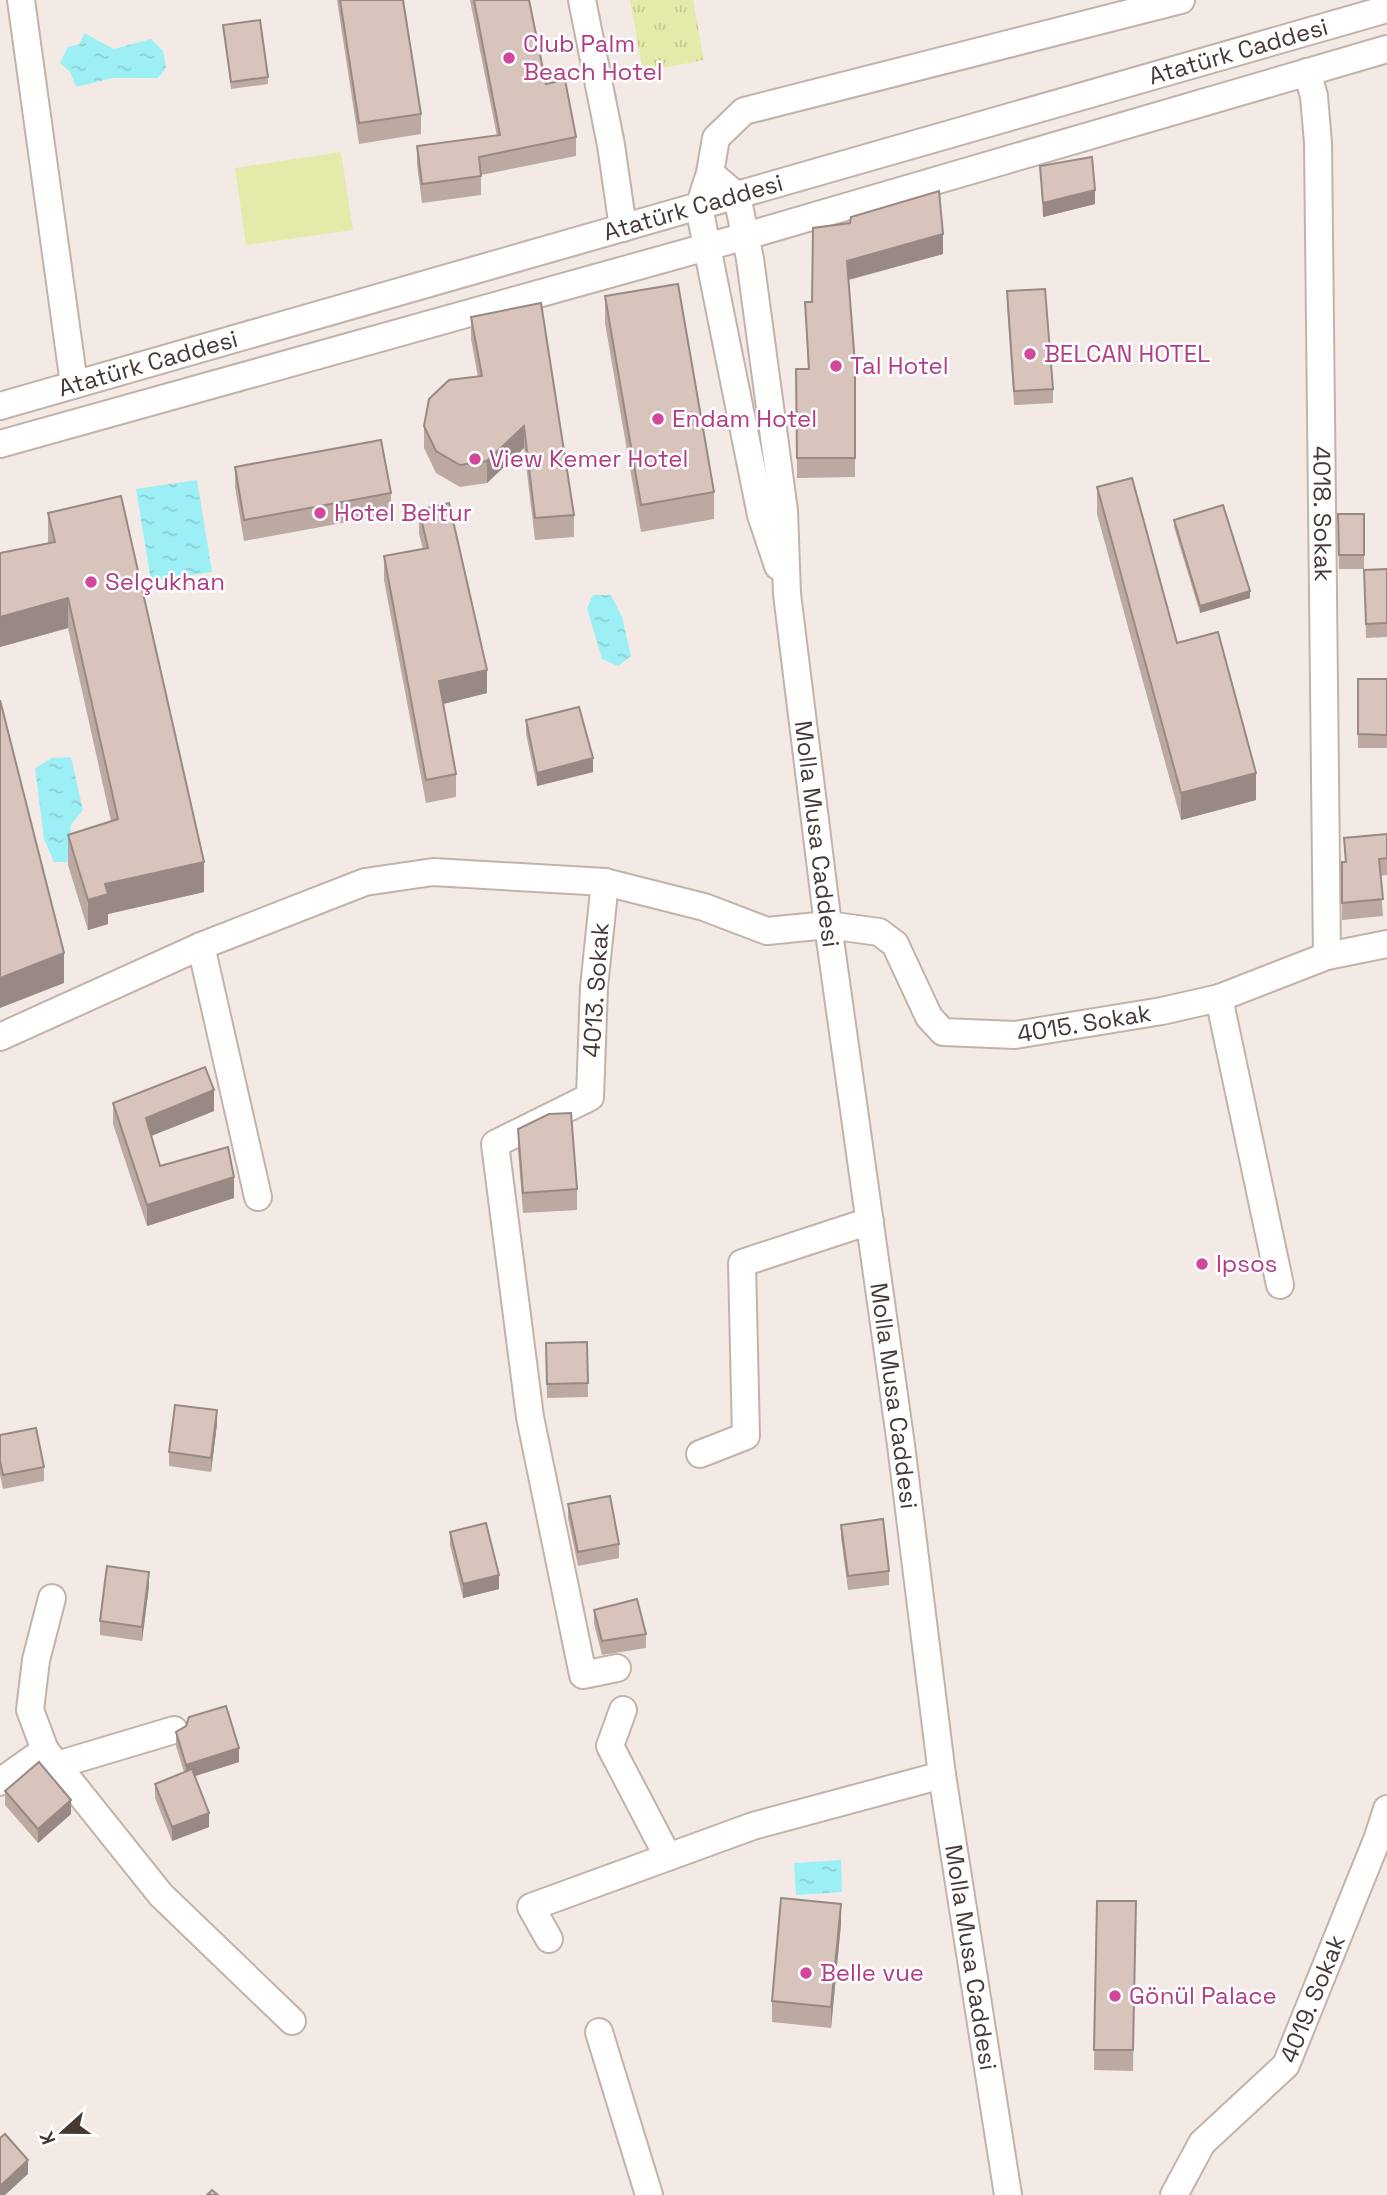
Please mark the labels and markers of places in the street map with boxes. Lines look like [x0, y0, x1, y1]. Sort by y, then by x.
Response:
place label: Club Palm Beach Hotel [523, 28, 663, 87]
marker: Club Palm Beach Hotel [501, 50, 517, 66]
place label: BELCAN HOTEL [1044, 338, 1210, 369]
marker: BELCAN HOTEL [1022, 346, 1038, 362]
place label: Tal Hotel [850, 350, 949, 381]
marker: Tal Hotel [828, 358, 844, 374]
place label: Endam Hotel [672, 403, 817, 434]
marker: Endam Hotel [650, 411, 666, 427]
place label: View Kemer Hotel [489, 443, 688, 474]
marker: View Kemer Hotel [467, 451, 483, 467]
place label: Hotel Beltur [334, 497, 472, 528]
marker: Hotel Beltur [312, 505, 328, 521]
place label: Selçukhan [105, 566, 225, 597]
marker: Selçukhan [83, 574, 99, 590]
place label: Ipsos [1216, 1248, 1277, 1279]
marker: Ipsos [1194, 1256, 1210, 1272]
place label: Belle vue [820, 1957, 924, 1988]
marker: Belle vue [798, 1965, 814, 1981]
place label: Gönül Palace [1129, 1980, 1277, 2011]
marker: Gönül Palace [1107, 1988, 1123, 2004]

